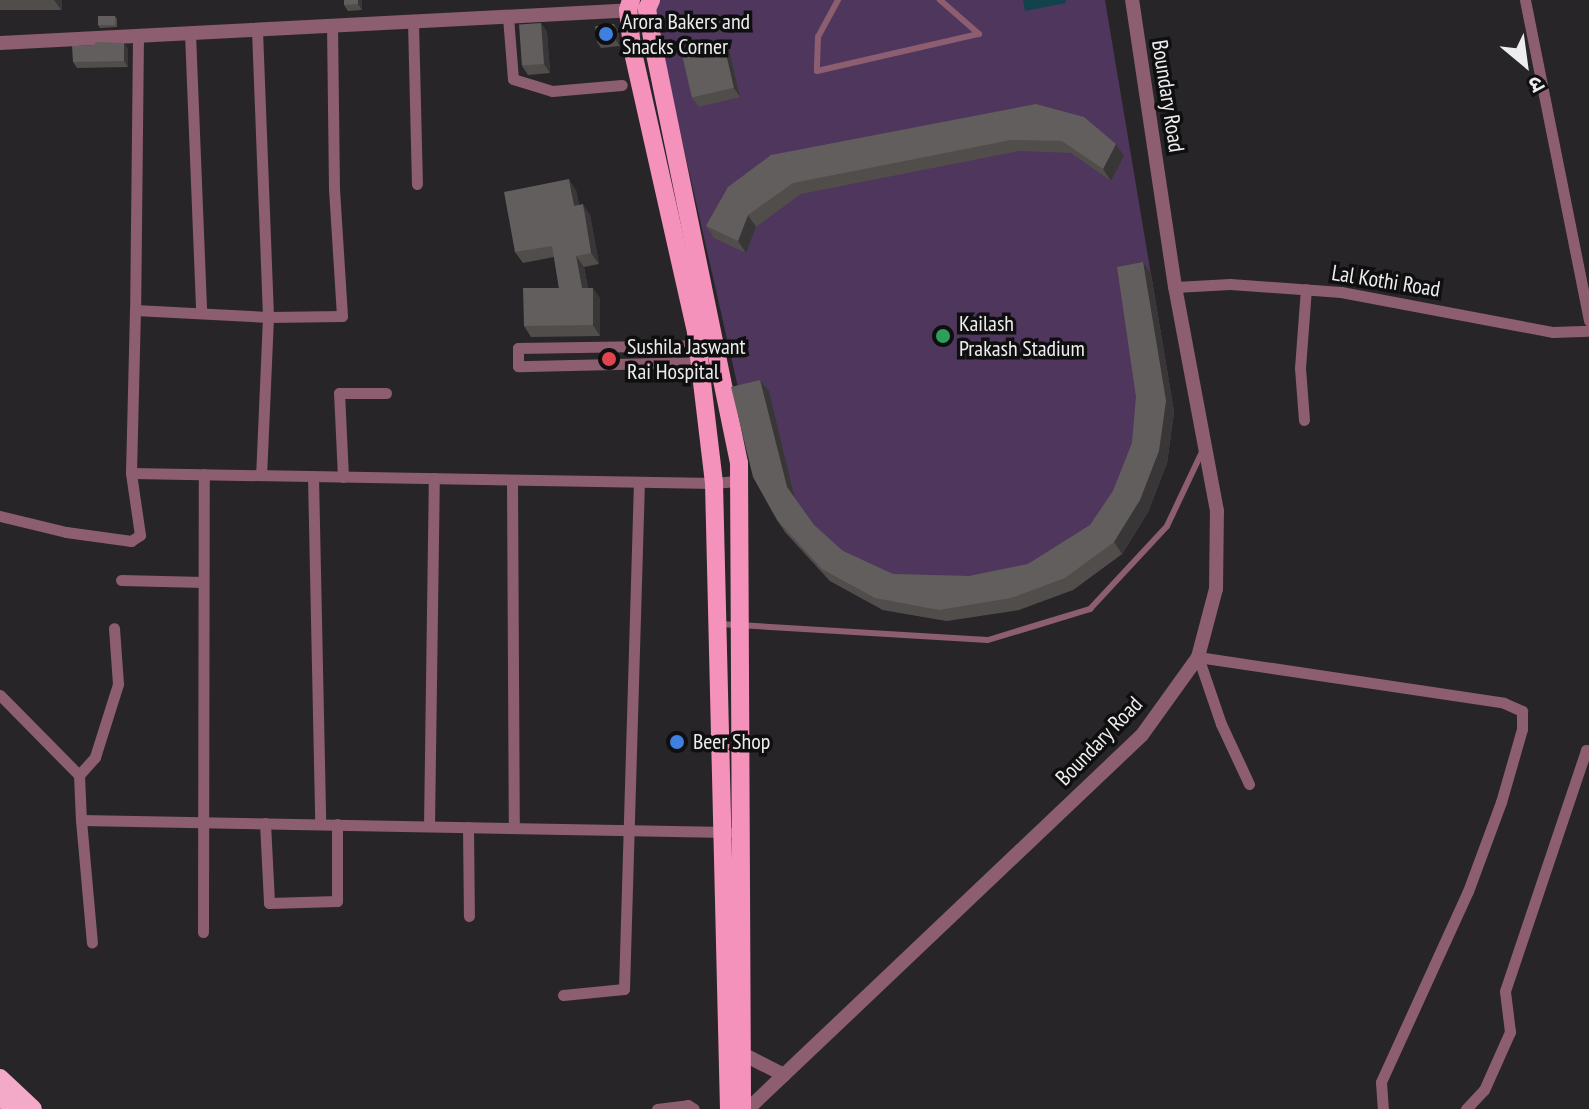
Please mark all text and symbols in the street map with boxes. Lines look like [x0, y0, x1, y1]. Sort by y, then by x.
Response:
place label: Arora Bakers and Snacks Corner [622, 8, 750, 60]
north arrow [1485, 24, 1565, 104]
marker: Arora Bakers and Snacks Corner [597, 25, 615, 43]
street label: Boundary Road [1146, 38, 1190, 154]
text: उ [1524, 70, 1549, 100]
street label: Lal Kothi Road [1330, 259, 1442, 303]
place label: Kailash Prakash Stadium [959, 310, 1085, 362]
marker: Kailash Prakash Stadium [934, 327, 952, 345]
place label: Sushila Jaswant Rai Hospital [627, 333, 745, 384]
marker: Sushila Jaswant Rai Hospital [598, 348, 620, 370]
street label: Boundary Road [1050, 691, 1148, 791]
place label: Beer Shop [693, 729, 770, 755]
marker: Beer Shop [668, 733, 686, 751]

